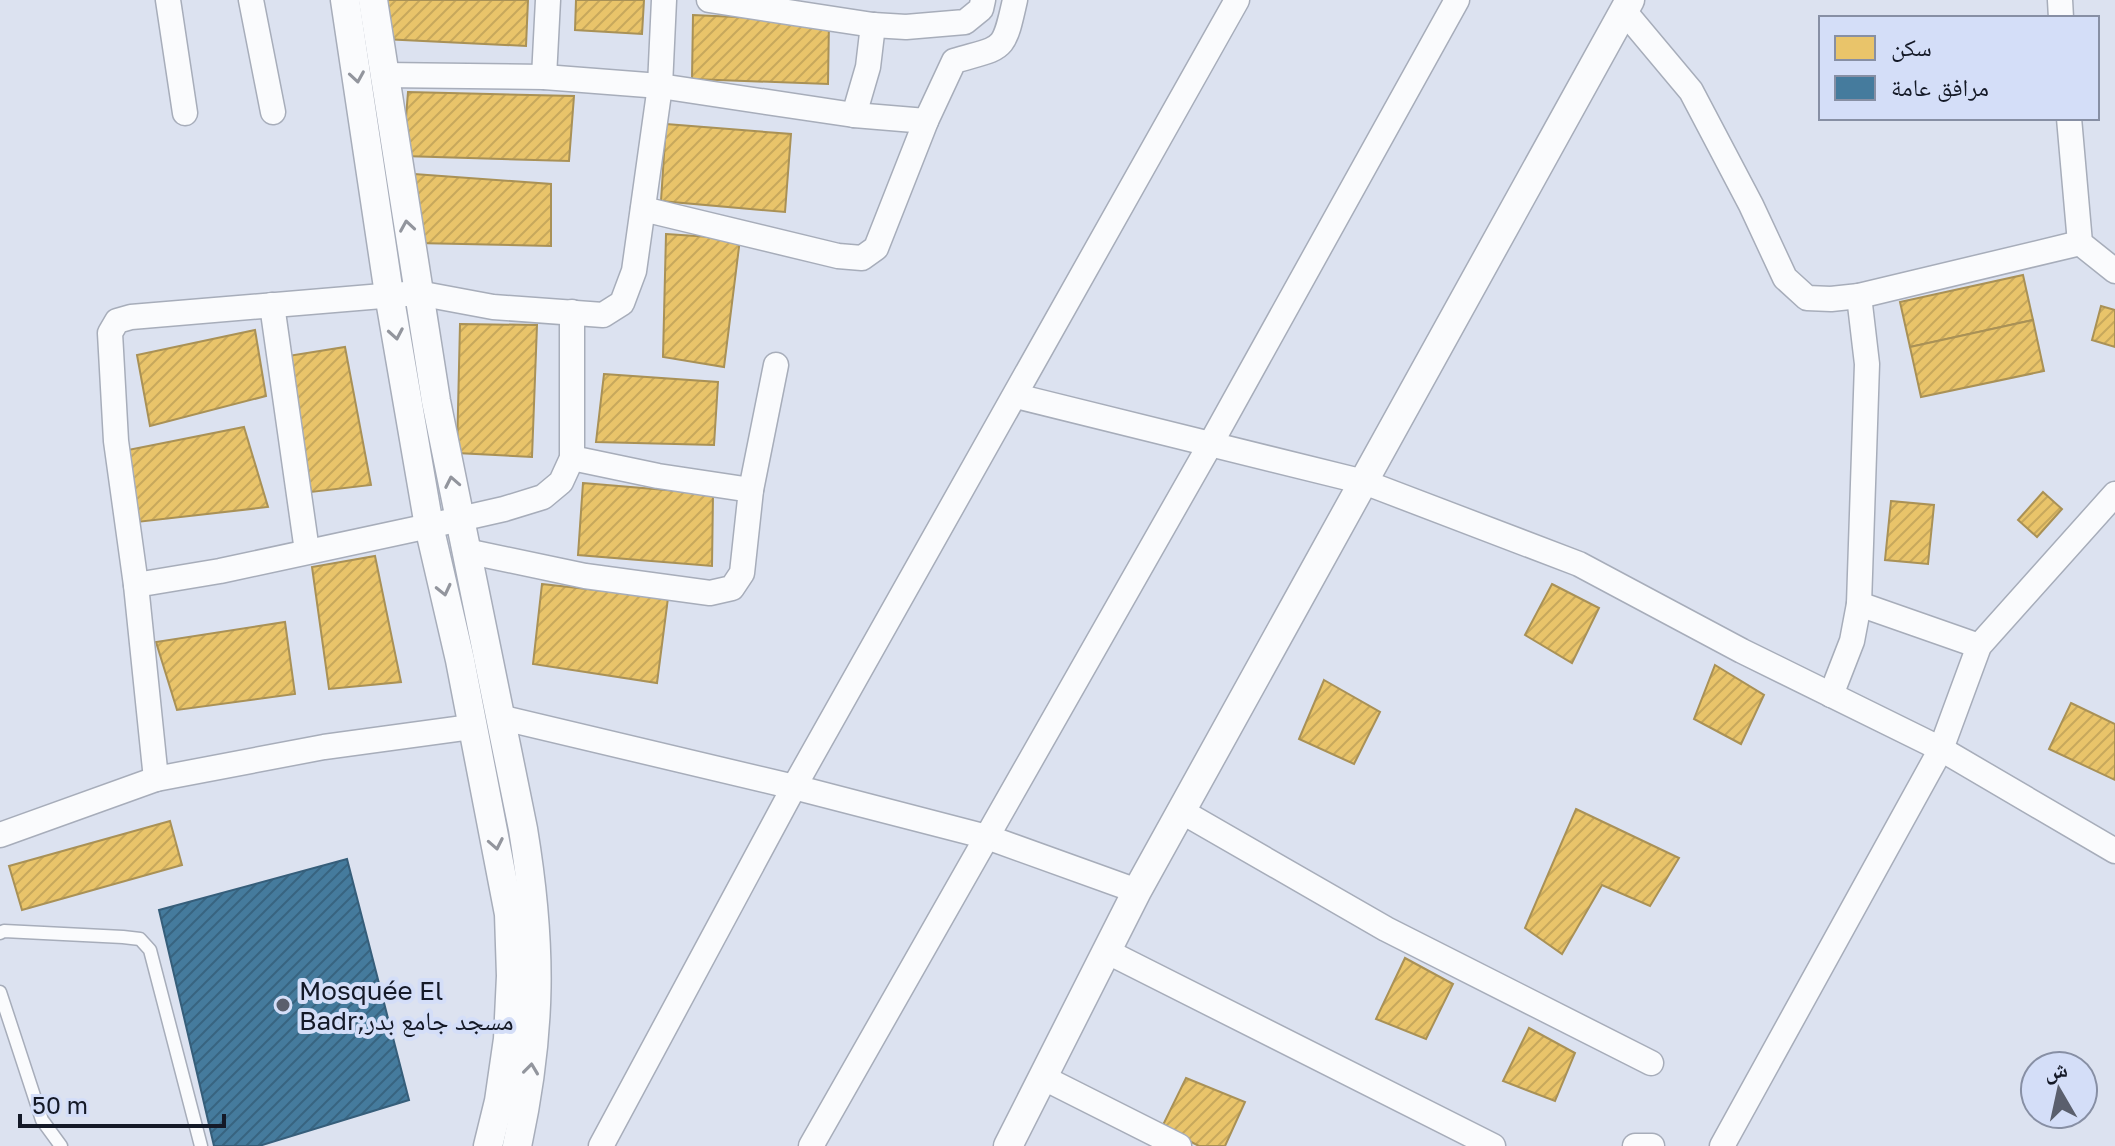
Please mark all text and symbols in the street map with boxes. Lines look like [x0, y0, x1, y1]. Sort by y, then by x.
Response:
legend [1819, 16, 2099, 120]
text: سكن [1891, 32, 1932, 62]
one-way arrow [347, 70, 364, 84]
text: مرافق عامة [1891, 72, 1989, 102]
one-way arrow [399, 219, 416, 233]
one-way arrow [387, 327, 404, 341]
one-way arrow [445, 475, 462, 489]
one-way arrow [435, 582, 452, 596]
one-way arrow [487, 837, 504, 850]
place label: Mosquée El Badr;مسجد جامع بدر [299, 975, 514, 1038]
marker: Mosquée El Badr;مسجد جامع بدر [274, 996, 292, 1014]
north arrow [2019, 1050, 2099, 1130]
text: ش [2042, 1055, 2070, 1086]
one-way arrow [522, 1063, 539, 1076]
scale bar [20, 1078, 224, 1128]
text: 50 m [32, 1090, 88, 1119]

